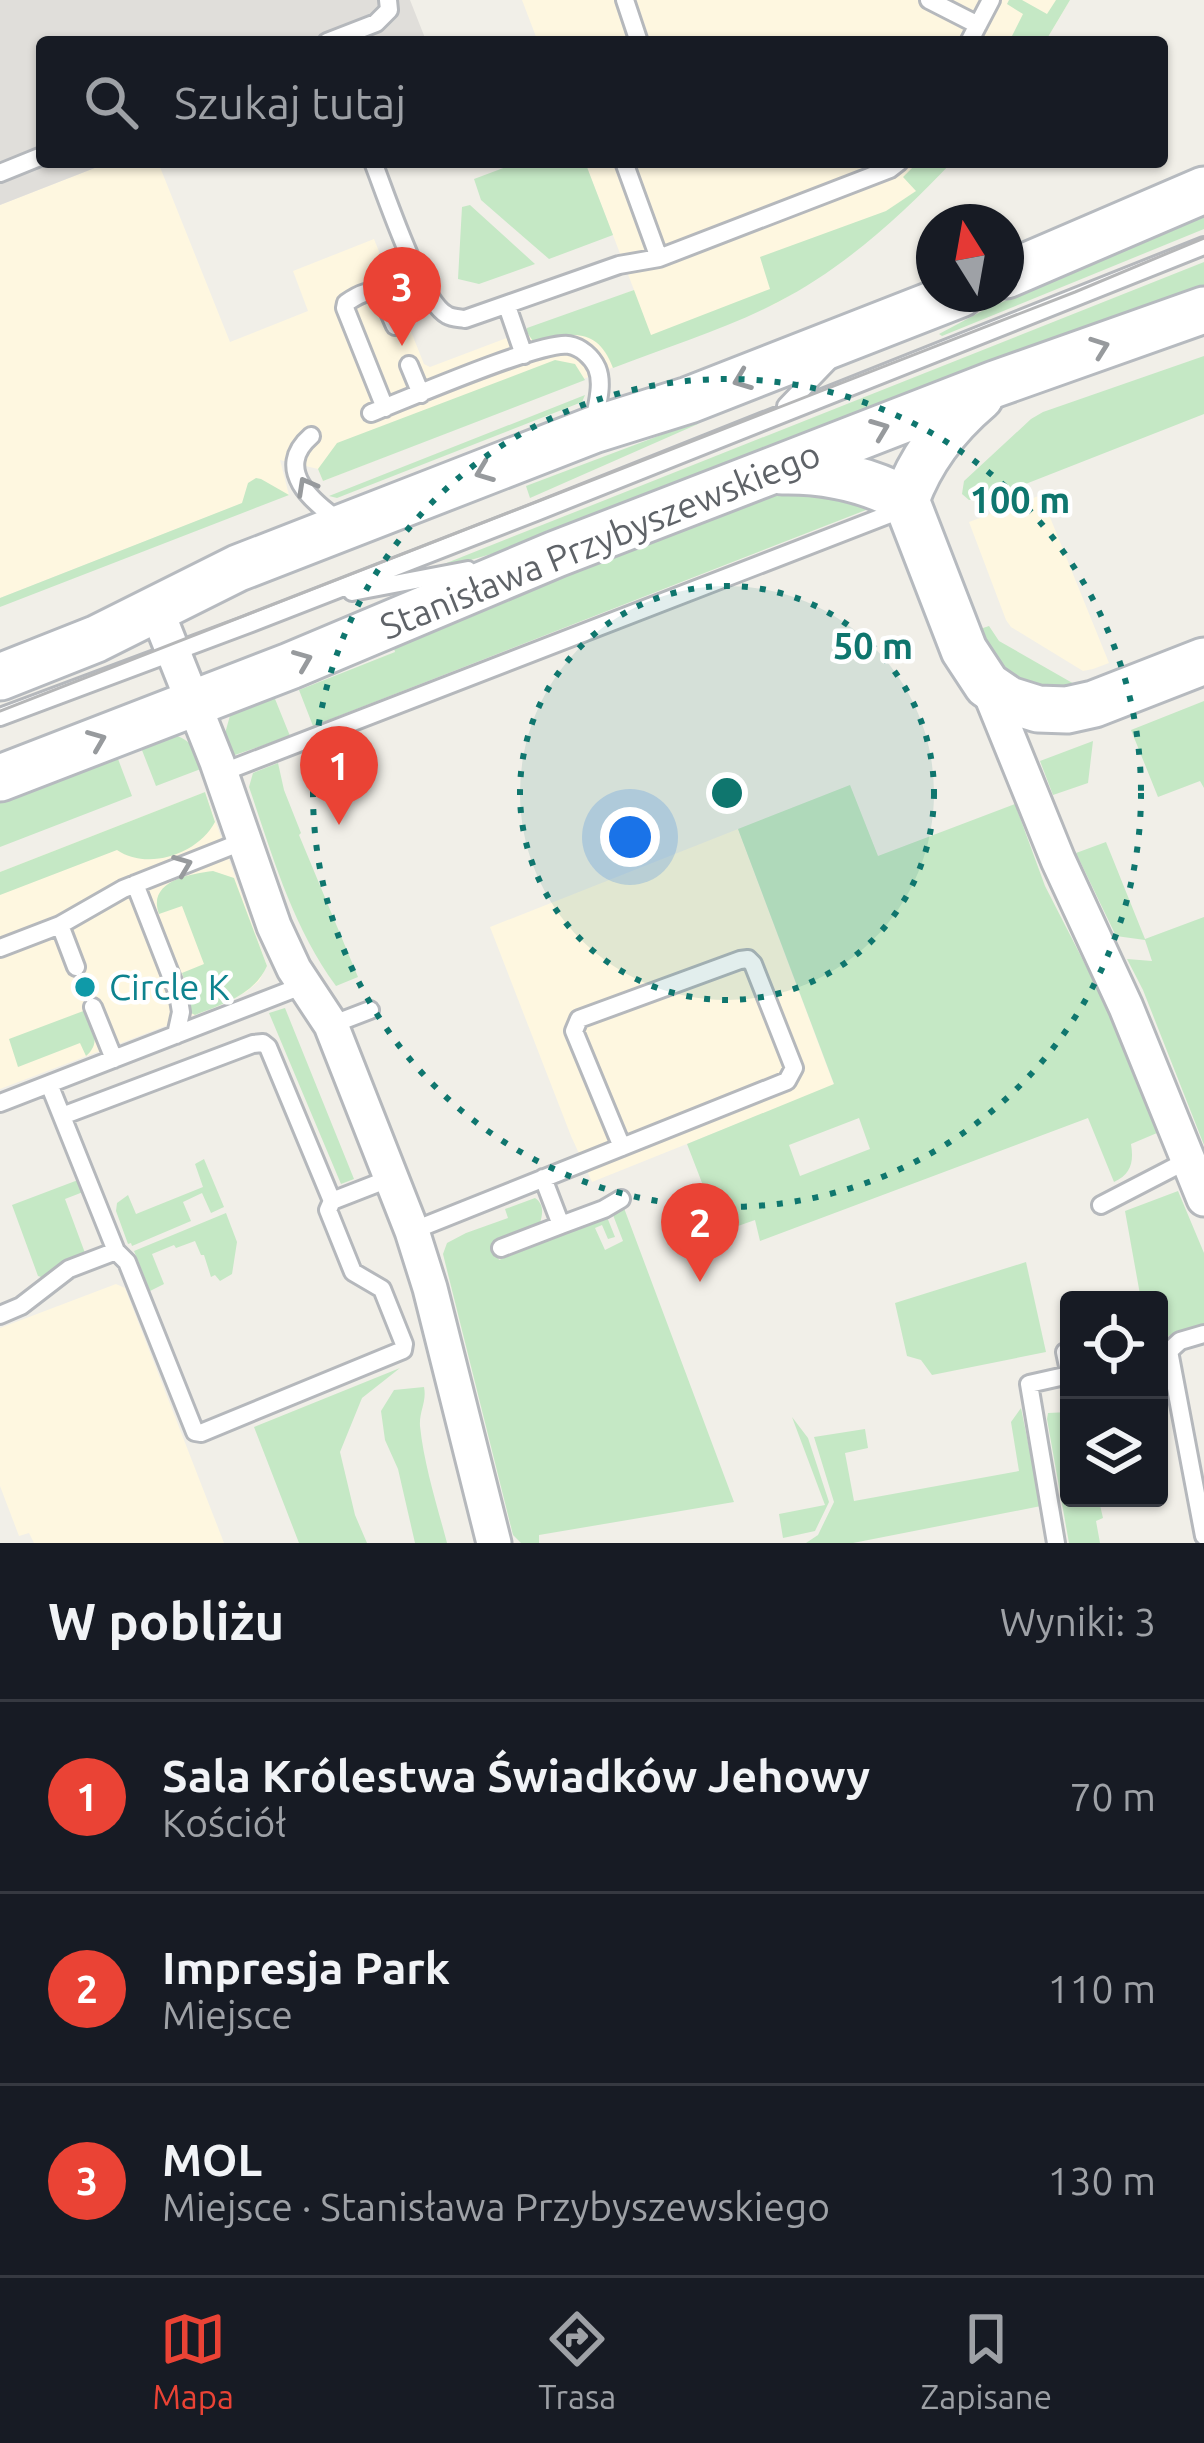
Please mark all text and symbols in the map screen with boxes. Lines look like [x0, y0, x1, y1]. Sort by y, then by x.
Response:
search box [36, 36, 1168, 168]
icon: search [78, 69, 144, 135]
text: Szukaj tutaj [174, 77, 406, 128]
north arrow [916, 204, 1024, 312]
pin: 3 [363, 247, 441, 346]
one-way arrow [1088, 337, 1109, 361]
one-way arrow [732, 365, 753, 390]
one-way arrow [868, 418, 889, 443]
street label: Stanisława Przybyszewskiego [374, 432, 826, 647]
one-way arrow [475, 458, 496, 483]
one-way arrow [297, 477, 320, 499]
text: 100 m [970, 479, 1070, 520]
text: 50 m [833, 625, 913, 666]
one-way arrow [291, 650, 312, 674]
pin: 1 [300, 726, 378, 825]
one-way arrow [85, 730, 106, 754]
centre of rings [706, 772, 748, 814]
your location [600, 807, 660, 867]
one-way arrow [171, 855, 192, 880]
place label: Circle K [109, 966, 230, 1007]
marker: Circle K [72, 974, 98, 1000]
pin: 2 [661, 1183, 739, 1282]
map controls [1060, 1291, 1168, 1507]
button: locate [1060, 1291, 1168, 1399]
button: layers [1060, 1399, 1168, 1507]
text: W pobliżu [48, 1592, 284, 1650]
text: Wyniki: 3 [1000, 1600, 1156, 1643]
text: Sala Królestwa Świadków Jehowy [162, 1750, 870, 1801]
text: 1 [76, 1775, 98, 1818]
text: 70 m [1069, 1775, 1156, 1818]
text: Kościół [162, 1801, 286, 1844]
text: Impresja Park [162, 1942, 450, 1993]
text: 2 [76, 1967, 98, 2010]
text: 110 m [1047, 1967, 1156, 2010]
text: Miejsce [162, 1993, 293, 2036]
text: MOL [162, 2134, 262, 2185]
text: 3 [76, 2159, 98, 2202]
text: 130 m [1047, 2159, 1156, 2202]
text: Miejsce · Stanisława Przybyszewskiego [162, 2185, 830, 2228]
tab: Mapa [152, 2306, 234, 2415]
tab: Trasa [538, 2306, 616, 2415]
tab: Zapisane [921, 2306, 1052, 2415]

